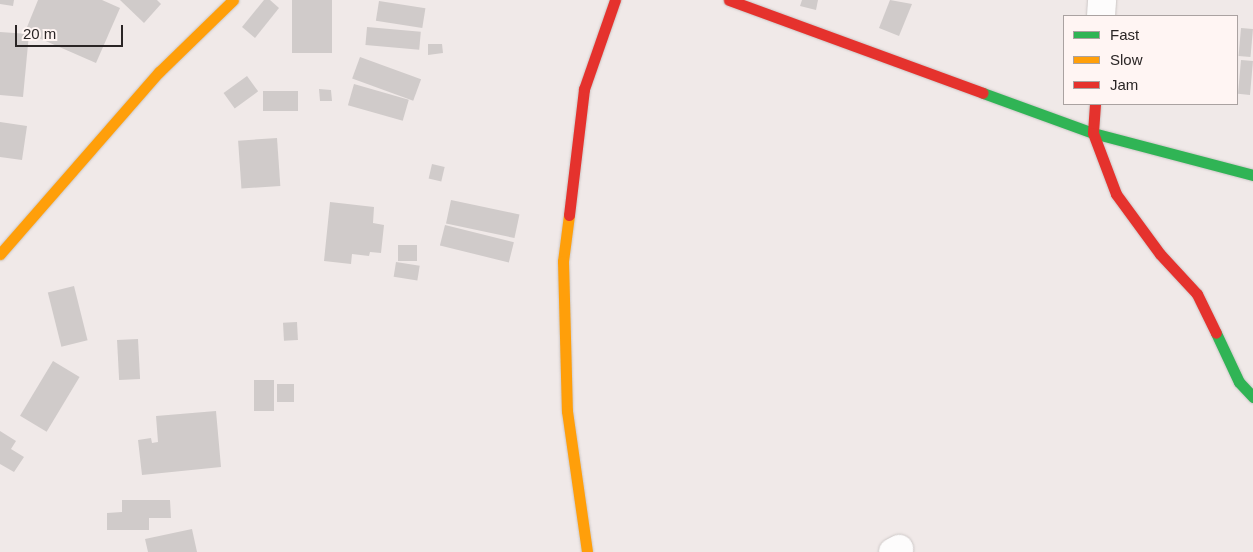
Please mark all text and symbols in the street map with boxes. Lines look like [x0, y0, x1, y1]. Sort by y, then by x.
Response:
scale bar [18, 15, 125, 47]
legend [1063, 15, 1238, 105]
text: 20 m [23, 25, 56, 42]
text: Fast [1110, 26, 1139, 43]
text: Slow [1110, 51, 1143, 68]
text: Jam [1110, 76, 1138, 93]

